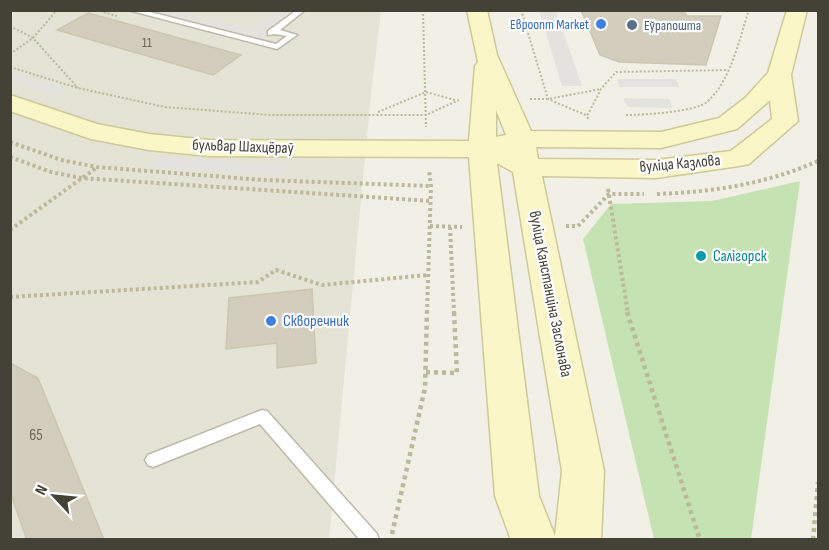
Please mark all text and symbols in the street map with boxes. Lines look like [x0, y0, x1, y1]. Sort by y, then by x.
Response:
place label: Евроопт Market [510, 16, 589, 33]
marker: Евроопт Market [594, 17, 608, 31]
place label: Еўрапошта [644, 17, 701, 34]
marker: Еўрапошта [625, 18, 639, 32]
house number: 11 [142, 34, 152, 51]
street label: бульвар Шахцёраў [192, 136, 294, 158]
street label: вуліца Казлова [639, 151, 721, 177]
street label: вуліца Канстанціна Заслонава [525, 209, 575, 379]
place label: Салігорск [713, 247, 768, 266]
marker: Салігорск [694, 249, 708, 263]
place label: Скворечник [283, 312, 350, 331]
marker: Скворечник [264, 314, 278, 328]
house number: 65 [29, 426, 43, 445]
north arrow [24, 466, 84, 526]
text: N [31, 482, 52, 498]

